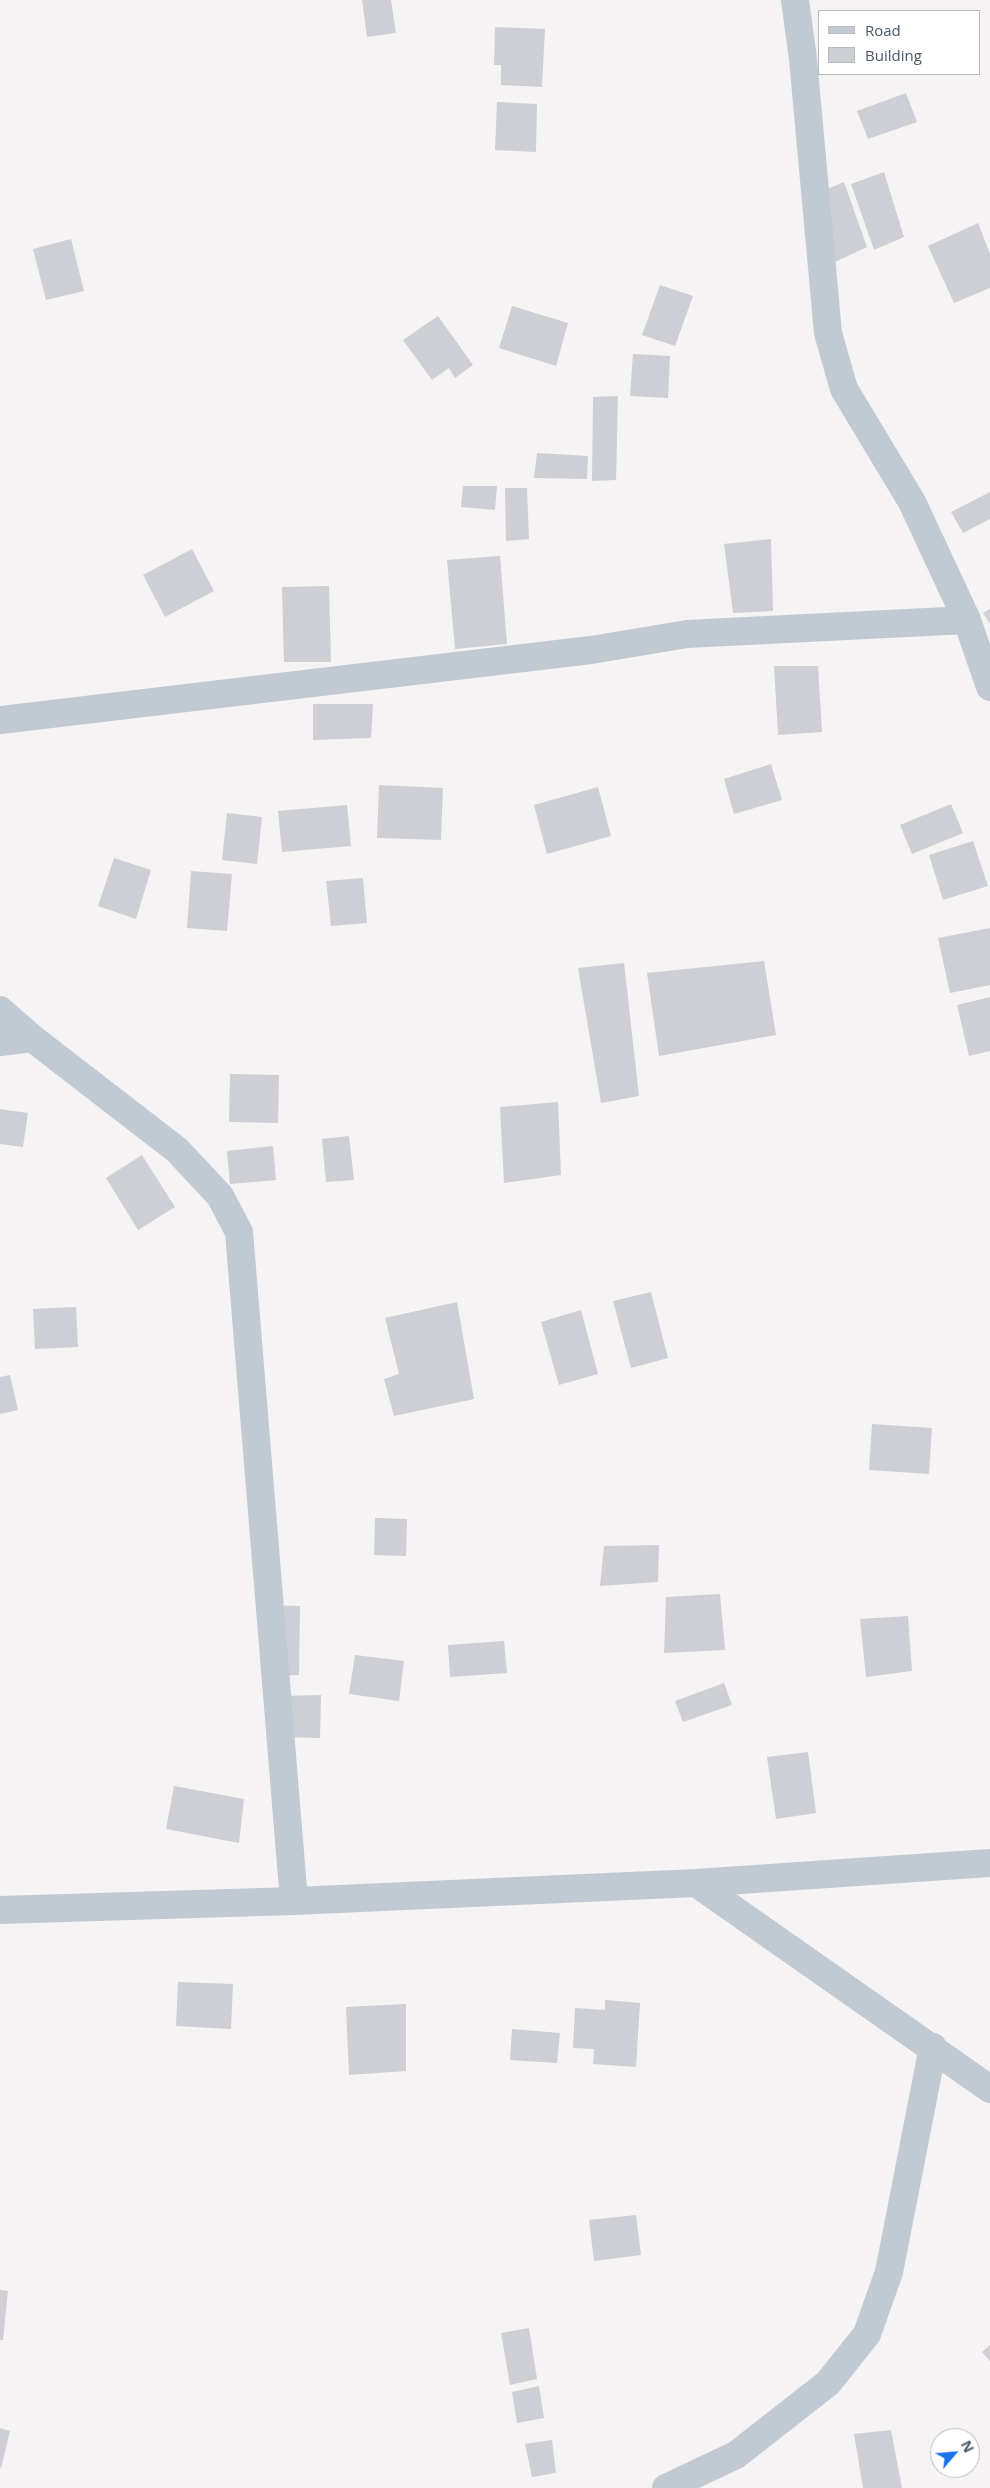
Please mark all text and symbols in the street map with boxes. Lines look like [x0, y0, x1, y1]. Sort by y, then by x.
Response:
legend [818, 10, 980, 75]
text: Road [865, 20, 901, 40]
text: Building [865, 45, 922, 65]
north arrow [930, 2428, 980, 2478]
text: N [957, 2437, 979, 2456]

